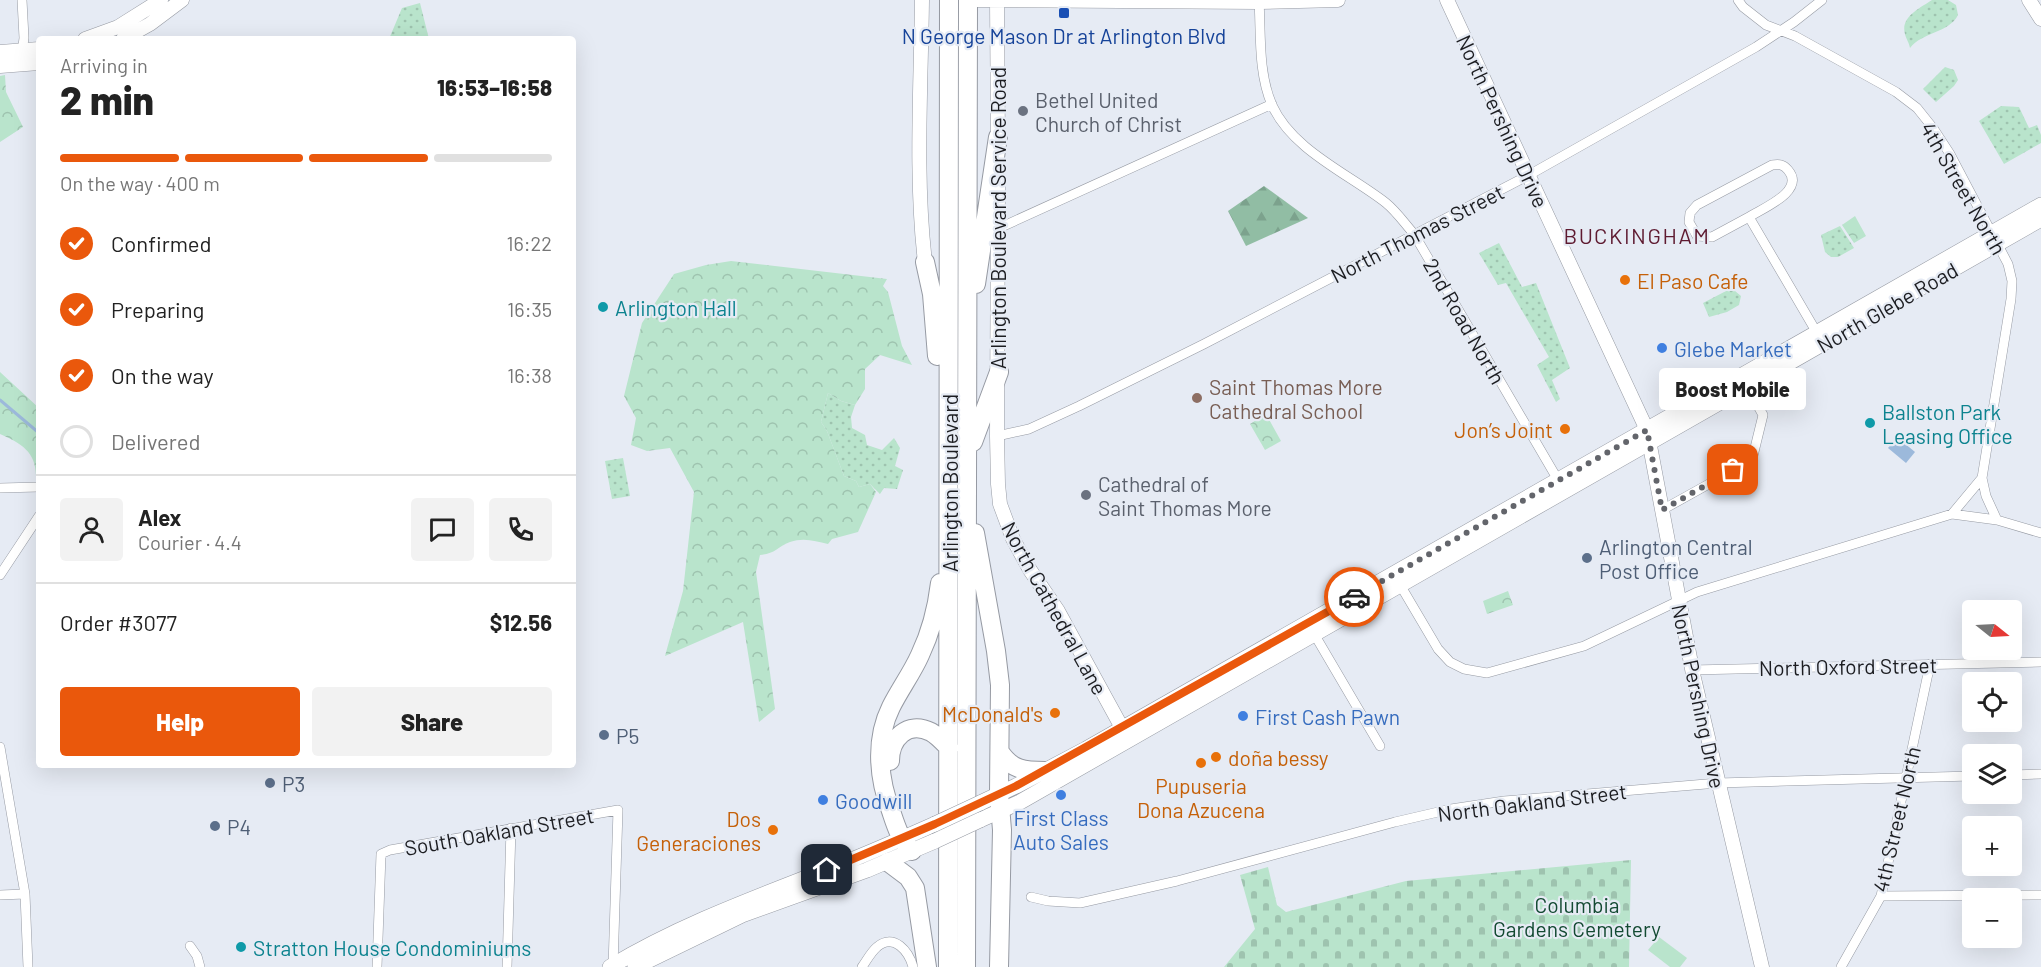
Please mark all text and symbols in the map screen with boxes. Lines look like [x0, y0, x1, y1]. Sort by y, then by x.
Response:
marker: N George Mason Dr at Arlington Blvd [1057, 6, 1071, 20]
place label: N George Mason Dr at Arlington Blvd [902, 23, 1226, 48]
street label: North Pershing Drive [1452, 31, 1554, 211]
text: Arriving in [60, 53, 148, 77]
street label: Arlington Boulevard Service Road [985, 67, 1010, 369]
text: 16:53–16:58 [437, 74, 552, 100]
text: 2 min [60, 76, 154, 123]
place label: Bethel United Church of Christ [1035, 87, 1182, 136]
marker: Bethel United Church of Christ [1016, 104, 1030, 118]
street label: 4th Street North [1916, 117, 2012, 259]
text: On the way · 400 m [60, 171, 220, 195]
street label: North Thomas Street [1326, 178, 1508, 288]
district label: BUCKINGHAM [1563, 222, 1711, 248]
icon: check [60, 227, 93, 260]
text: Confirmed [111, 230, 211, 256]
text: 16:22 [506, 231, 552, 255]
street label: 2nd Road North [1419, 254, 1511, 388]
street label: North Glebe Road [1812, 256, 1962, 358]
place label: El Paso Cafe [1637, 268, 1749, 293]
marker: El Paso Cafe [1618, 273, 1632, 287]
icon: check [60, 293, 93, 326]
place label: Arlington Hall [615, 295, 737, 320]
text: Preparing [111, 296, 204, 322]
text: 16:35 [507, 297, 552, 321]
marker: Arlington Hall [596, 300, 610, 314]
place label: Glebe Market [1674, 336, 1792, 361]
marker: Glebe Market [1655, 341, 1669, 355]
icon: check [60, 359, 93, 392]
text: On the way [111, 362, 214, 388]
text: 16:38 [507, 363, 552, 387]
callout: Boost Mobile [1660, 368, 1806, 410]
place label: Saint Thomas More Cathedral School [1209, 374, 1383, 423]
text: Boost Mobile [1675, 377, 1790, 401]
marker: Saint Thomas More Cathedral School [1190, 391, 1204, 405]
street label: Arlington Boulevard [937, 394, 962, 572]
place label: Ballston Park Leasing Office [1882, 399, 2013, 448]
marker: Ballston Park Leasing Office [1863, 416, 1877, 430]
place label: Jon’s Joint [1454, 417, 1553, 442]
marker: Jon’s Joint [1558, 422, 1572, 436]
text: Delivered [111, 428, 200, 454]
pin [1707, 444, 1758, 495]
icon: bag [1716, 453, 1749, 486]
place label: Cathedral of Saint Thomas More [1098, 471, 1272, 520]
marker: Cathedral of Saint Thomas More [1079, 488, 1093, 502]
button: person [60, 498, 123, 561]
button: chat [411, 498, 474, 561]
button: phone [489, 498, 552, 561]
text: Alex [138, 504, 181, 530]
street label: North Cathedral Lane [997, 517, 1113, 699]
text: Courier · 4.4 [138, 530, 242, 554]
place label: Arlington Central Post Office [1599, 534, 1752, 583]
marker: Arlington Central Post Office [1580, 551, 1594, 565]
courier [1324, 567, 1384, 627]
icon: car [1338, 581, 1371, 614]
north arrow [1962, 600, 2022, 660]
map controls [1962, 600, 2022, 948]
street label: North Pershing Drive [1667, 602, 1731, 790]
text: Order #3077 [60, 609, 177, 635]
text: $12.56 [490, 609, 552, 635]
street label: North Oxford Street [1759, 652, 1937, 680]
button: locate [1962, 672, 2022, 732]
button: Help [60, 687, 300, 756]
button: Share [312, 687, 552, 756]
place label: McDonald's [942, 701, 1043, 726]
place label: First Cash Pawn [1255, 704, 1400, 729]
marker: McDonald's [1048, 706, 1062, 720]
marker: First Cash Pawn [1236, 709, 1250, 723]
place label: P5 [616, 723, 639, 748]
marker: P5 [597, 728, 611, 742]
street label: 4th Street North [1867, 744, 1925, 894]
button: layers [1962, 744, 2022, 804]
place label: doña bessy [1228, 745, 1329, 770]
marker: doña bessy [1209, 750, 1223, 764]
marker: Pupuseria Dona Azucena [1194, 756, 1208, 770]
place label: P3 [282, 771, 305, 796]
place label: Pupuseria Dona Azucena [1137, 773, 1265, 822]
marker: P3 [263, 776, 277, 790]
street label: North Oakland Street [1436, 778, 1628, 826]
place label: Goodwill [835, 788, 912, 813]
marker: First Class Auto Sales [1054, 788, 1068, 802]
marker: Goodwill [816, 793, 830, 807]
street label: South Oakland Street [402, 802, 596, 860]
place label: First Class Auto Sales [1013, 805, 1109, 854]
place label: Dos Generaciones [636, 806, 761, 855]
place label: P4 [227, 814, 251, 839]
button: + [1962, 816, 2022, 876]
marker: P4 [208, 819, 222, 833]
marker: Dos Generaciones [766, 823, 780, 837]
pin [801, 844, 852, 895]
icon: home [810, 853, 843, 886]
button: − [1962, 888, 2022, 948]
park label: Columbia Gardens Cemetery [1493, 892, 1661, 941]
place label: Stratton House Condominiums [253, 935, 531, 960]
marker: Stratton House Condominiums [234, 940, 248, 954]

